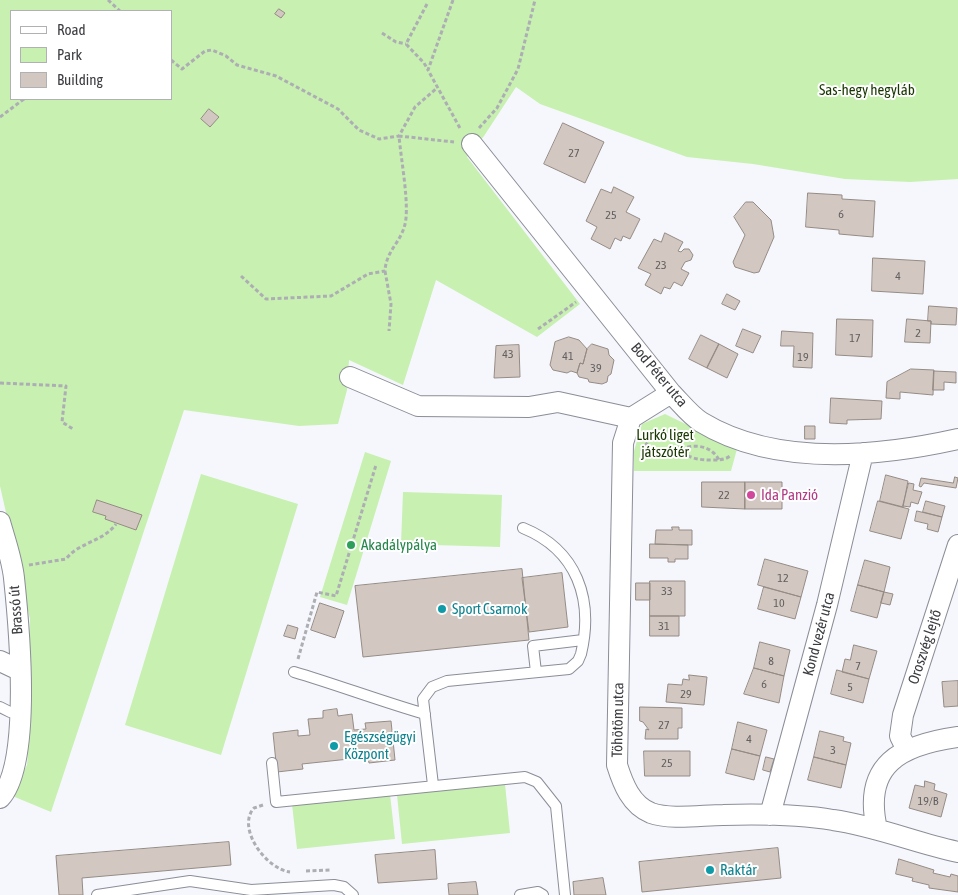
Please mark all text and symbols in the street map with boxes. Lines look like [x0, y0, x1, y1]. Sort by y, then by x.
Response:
legend [10, 10, 172, 100]
text: Road [57, 21, 86, 38]
text: Park [57, 46, 82, 63]
text: Building [57, 71, 103, 88]
park label: Sas-hegy hegyláb [819, 81, 915, 99]
house number: 27 [568, 146, 580, 160]
house number: 6 [838, 207, 844, 221]
house number: 25 [605, 208, 617, 222]
house number: 23 [655, 258, 667, 272]
house number: 4 [895, 269, 901, 283]
house number: 2 [915, 326, 921, 340]
house number: 17 [849, 331, 861, 345]
street label: Bod Péter utca [627, 339, 691, 411]
house number: 43 [502, 347, 514, 361]
house number: 41 [562, 349, 574, 363]
house number: 19 [797, 350, 809, 364]
house number: 39 [590, 361, 602, 375]
park label: Lurkó liget játszótér [636, 426, 694, 461]
place label: Ida Panzió [761, 486, 818, 504]
house number: 22 [718, 488, 730, 502]
marker: Ida Panzió [745, 489, 757, 501]
place label: Akadálypálya [361, 536, 437, 554]
marker: Akadálypálya [345, 539, 357, 551]
house number: 12 [777, 571, 789, 585]
house number: 33 [661, 584, 673, 598]
street label: Brassó út [5, 585, 27, 635]
street label: Kond vezér utca [799, 590, 839, 678]
house number: 10 [773, 596, 785, 610]
place label: Sport Csarnok [452, 600, 527, 618]
marker: Sport Csarnok [436, 603, 448, 615]
street label: Oroszvég lejtő [904, 607, 946, 687]
house number: 31 [658, 619, 670, 633]
house number: 8 [768, 654, 774, 668]
house number: 7 [855, 659, 861, 673]
house number: 6 [761, 677, 767, 691]
house number: 5 [847, 680, 853, 694]
street label: Töhötöm utca [608, 682, 628, 758]
house number: 29 [680, 687, 692, 701]
house number: 27 [658, 718, 670, 732]
place label: Egészségügyi Központ [344, 728, 416, 763]
house number: 4 [746, 732, 752, 746]
marker: Egészségügyi Központ [328, 740, 340, 752]
house number: 3 [830, 743, 836, 757]
house number: 25 [661, 756, 673, 770]
house number: 19/B [917, 794, 939, 808]
place label: Raktár [720, 861, 757, 879]
marker: Raktár [704, 864, 716, 876]

